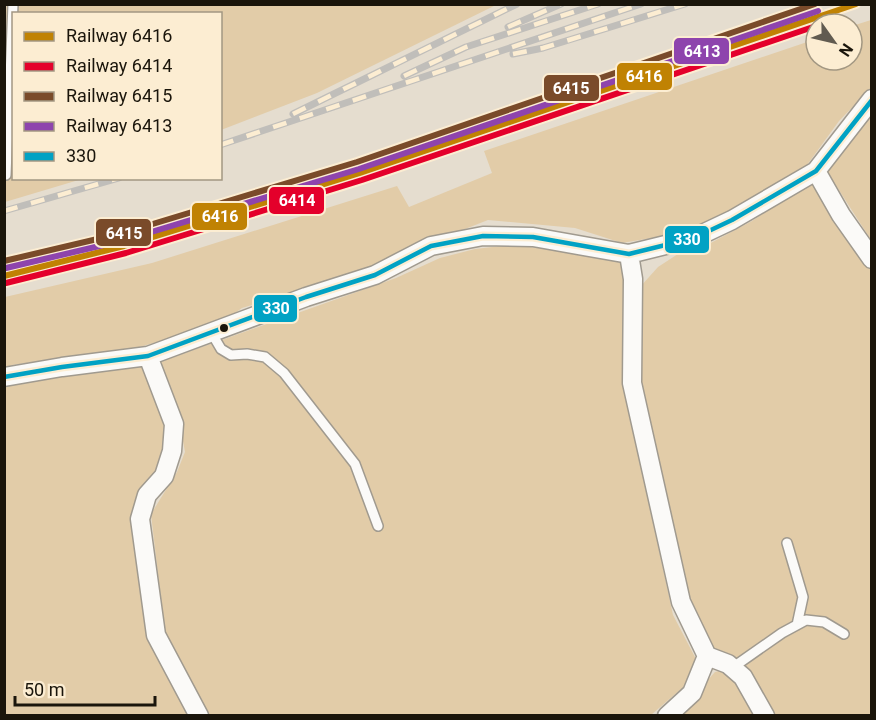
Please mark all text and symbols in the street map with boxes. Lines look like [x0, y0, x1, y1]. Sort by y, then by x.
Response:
legend [12, 12, 222, 180]
north arrow [804, 12, 864, 72]
text: Railway 6416 [66, 25, 172, 46]
line badge: 6413 [673, 37, 730, 65]
text: N [835, 40, 857, 60]
text: 6413 [684, 42, 720, 61]
text: Railway 6414 [66, 55, 172, 76]
line badge: 6416 [616, 62, 673, 91]
text: 6416 [626, 67, 662, 86]
line badge: 6415 [543, 74, 600, 102]
text: 6415 [553, 79, 589, 98]
text: Railway 6415 [66, 85, 172, 106]
text: Railway 6413 [66, 115, 172, 136]
text: 330 [66, 145, 96, 166]
line badge: 6414 [268, 186, 325, 215]
text: 6414 [279, 191, 315, 210]
line badge: 6416 [191, 202, 248, 231]
text: 6416 [202, 207, 238, 226]
line badge: 6415 [95, 218, 152, 247]
text: 6415 [106, 224, 142, 243]
line badge: 330 [664, 225, 710, 254]
text: 330 [673, 230, 701, 249]
line badge: 330 [253, 294, 298, 323]
text: 330 [262, 299, 290, 318]
unlabelled marker [218, 322, 230, 334]
scale bar [15, 669, 154, 707]
text: 50 m [24, 679, 64, 700]

